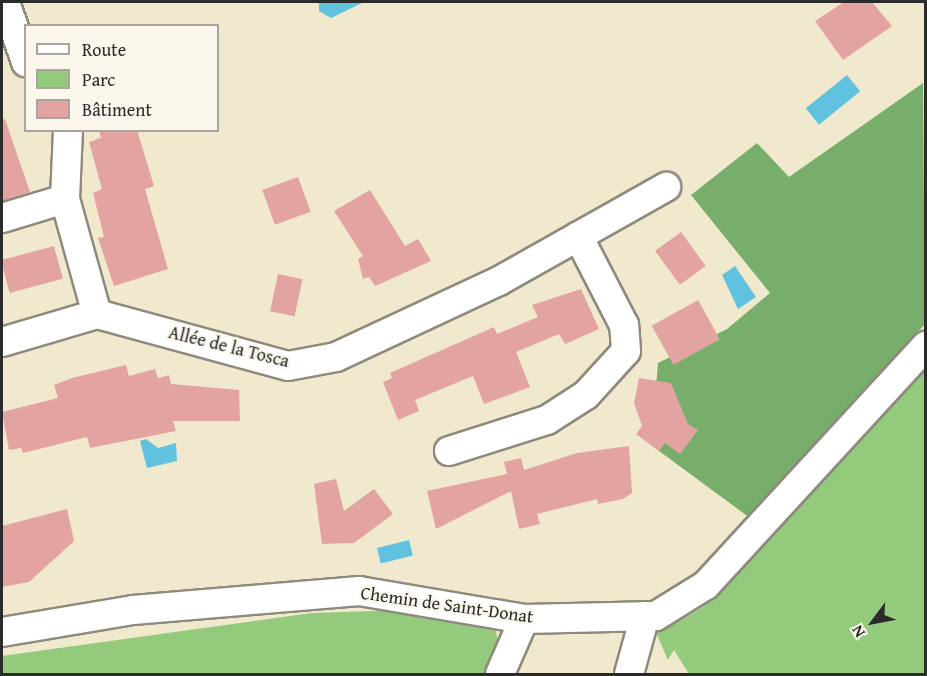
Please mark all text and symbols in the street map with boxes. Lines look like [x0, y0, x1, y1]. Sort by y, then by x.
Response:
legend [24, 24, 219, 132]
text: Route [82, 36, 126, 63]
text: Parc [82, 66, 115, 93]
text: Bâtiment [82, 96, 152, 123]
street label: Allée de la Tosca [166, 322, 292, 372]
street label: Chemin de Saint-Donat [359, 582, 535, 628]
north arrow [843, 592, 903, 652]
text: N [845, 621, 871, 642]

